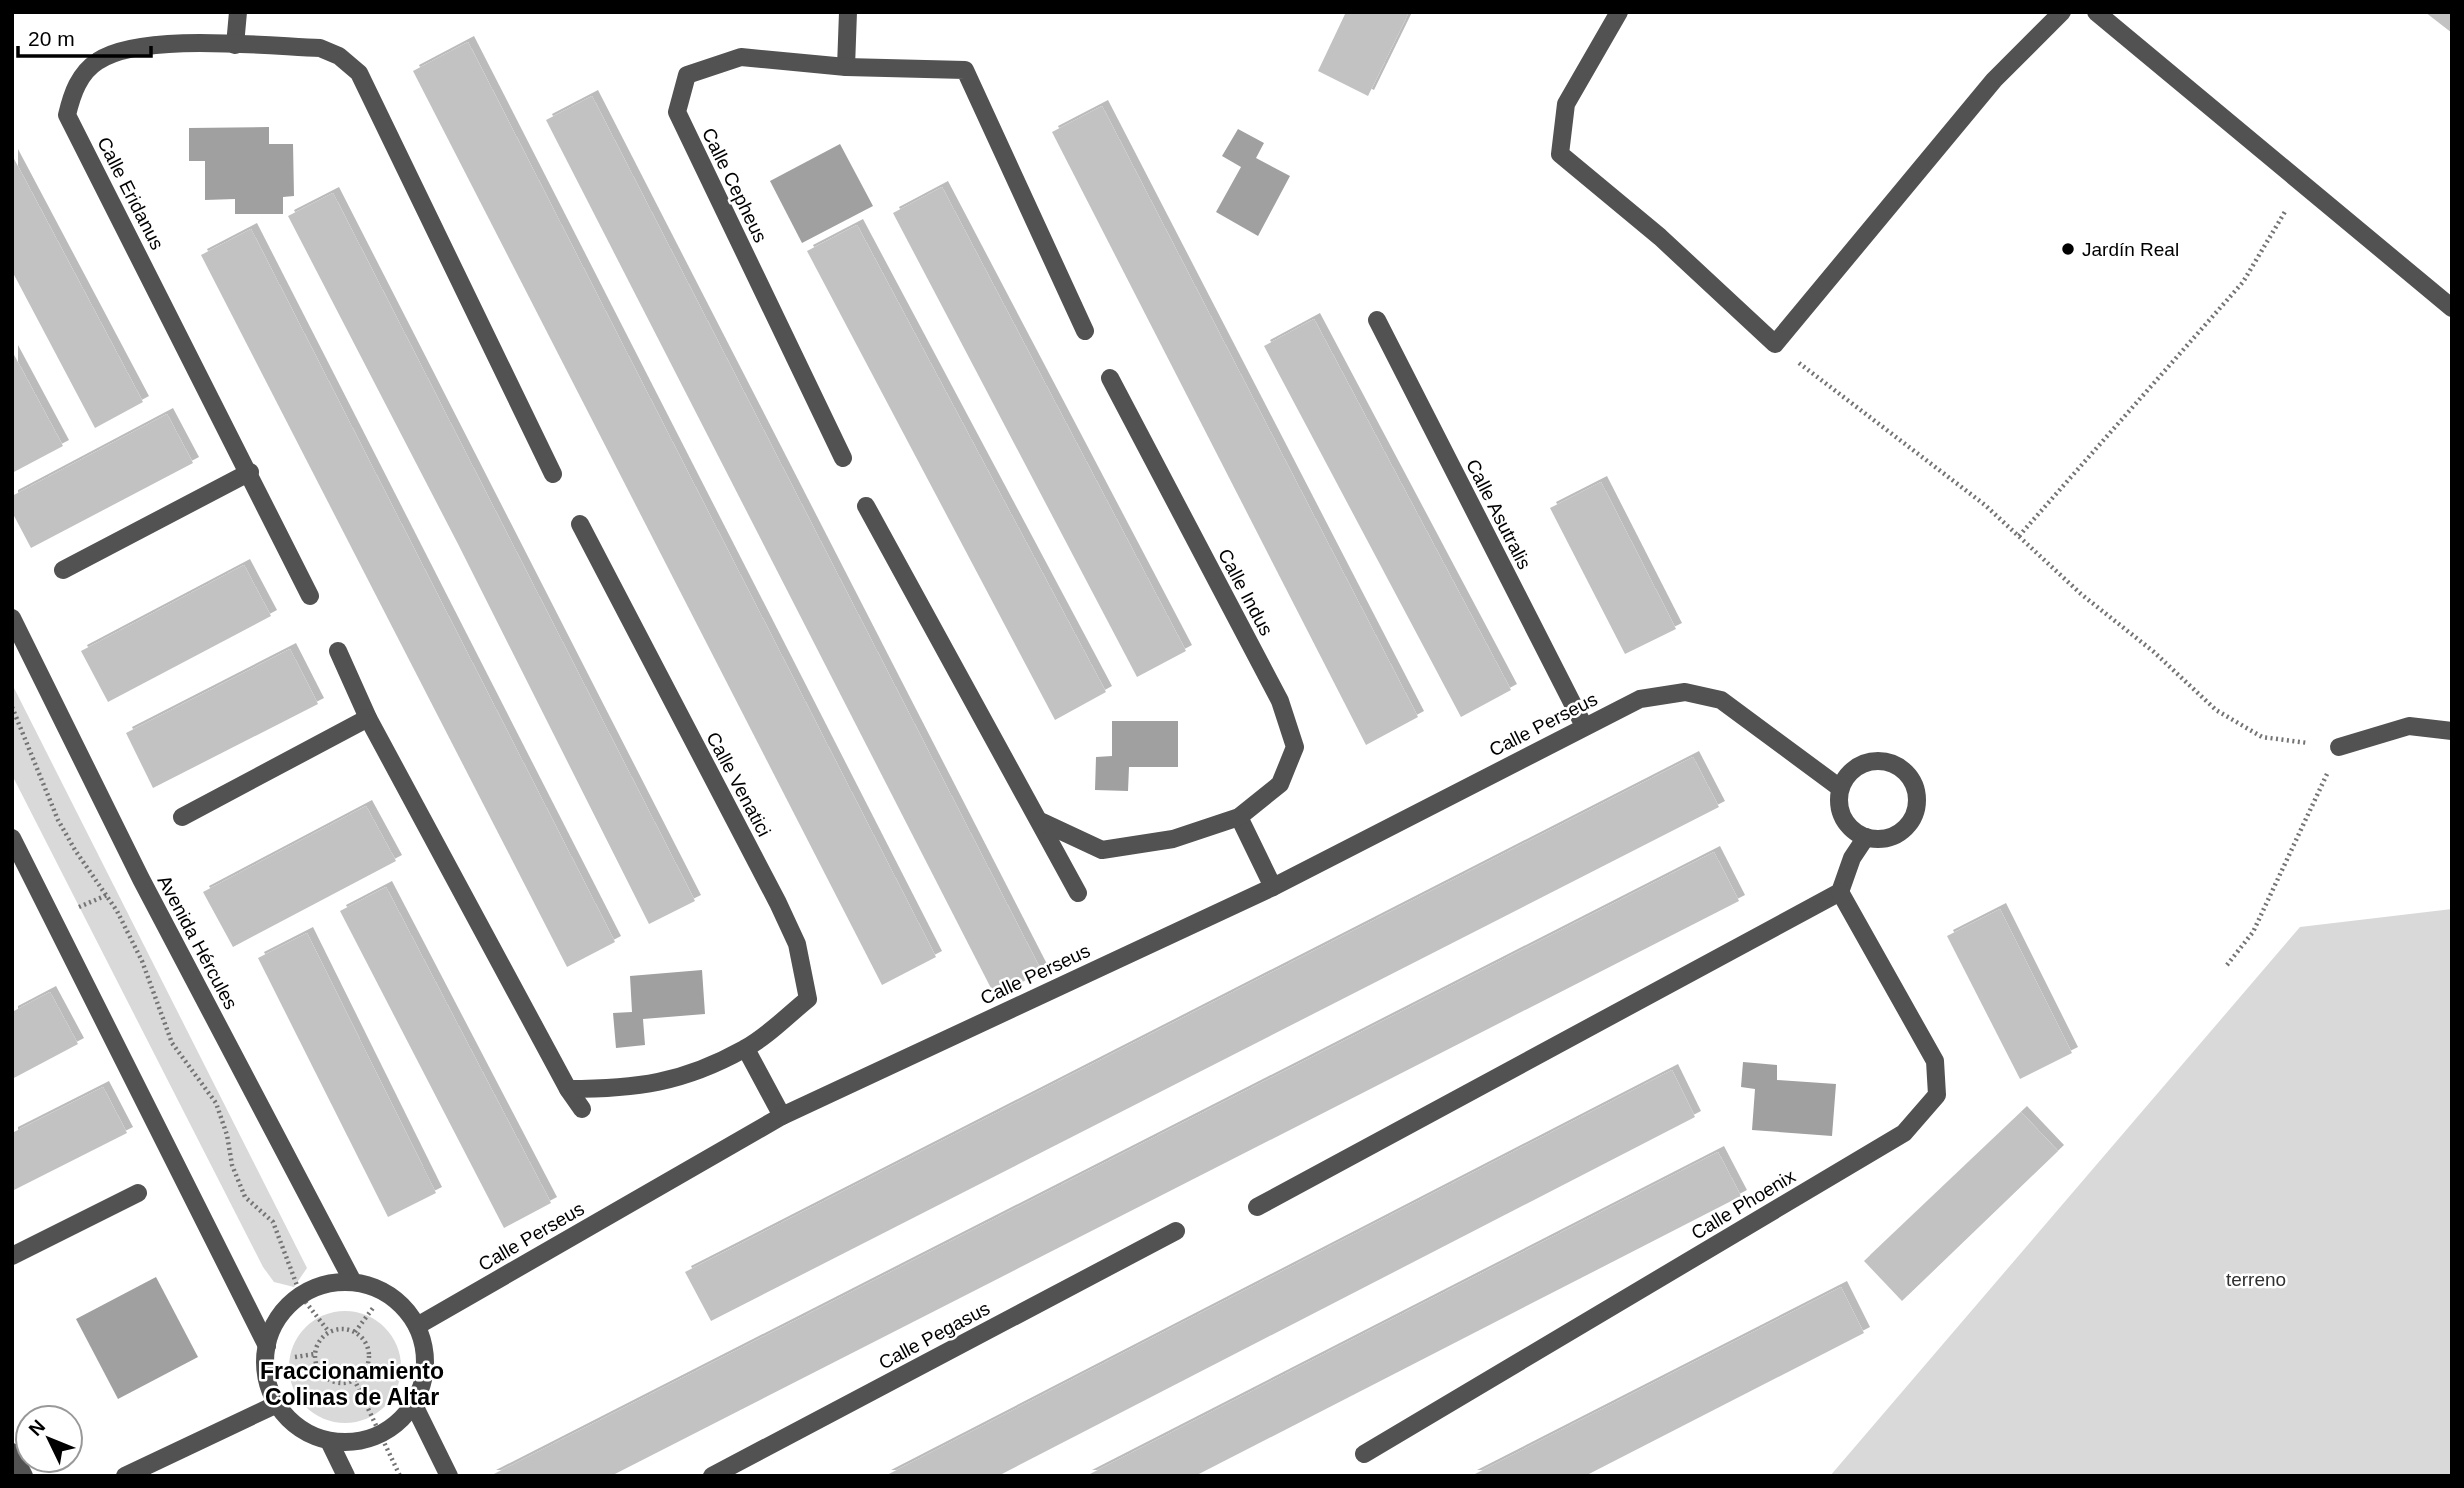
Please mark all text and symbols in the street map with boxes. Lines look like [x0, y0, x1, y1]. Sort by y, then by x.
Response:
scale bar [18, 14, 150, 58]
text: 20 m [28, 27, 75, 50]
street label: Calle Cepheus [698, 125, 771, 246]
street label: Calle Eridanus [93, 133, 168, 253]
place label: Jardín Real [2082, 239, 2179, 260]
marker: Jardín Real [2060, 241, 2076, 257]
street label: Calle Asutralis [1462, 456, 1535, 573]
street label: Calle Indus [1214, 545, 1277, 639]
street label: Calle Perseus [1486, 688, 1601, 761]
street label: Calle Venatici [702, 728, 775, 840]
street label: Avenida Hércules [153, 872, 242, 1013]
street label: Calle Perseus [977, 940, 1093, 1009]
street label: Calle Phoenix [1688, 1165, 1799, 1244]
street label: Calle Perseus [475, 1198, 588, 1275]
park label: terreno [2226, 1269, 2286, 1290]
street label: Calle Pegasus [875, 1297, 993, 1373]
district label: Fraccionamiento Colinas de Altar [260, 1358, 444, 1410]
north arrow [14, 1404, 84, 1474]
text: N [25, 1416, 49, 1440]

